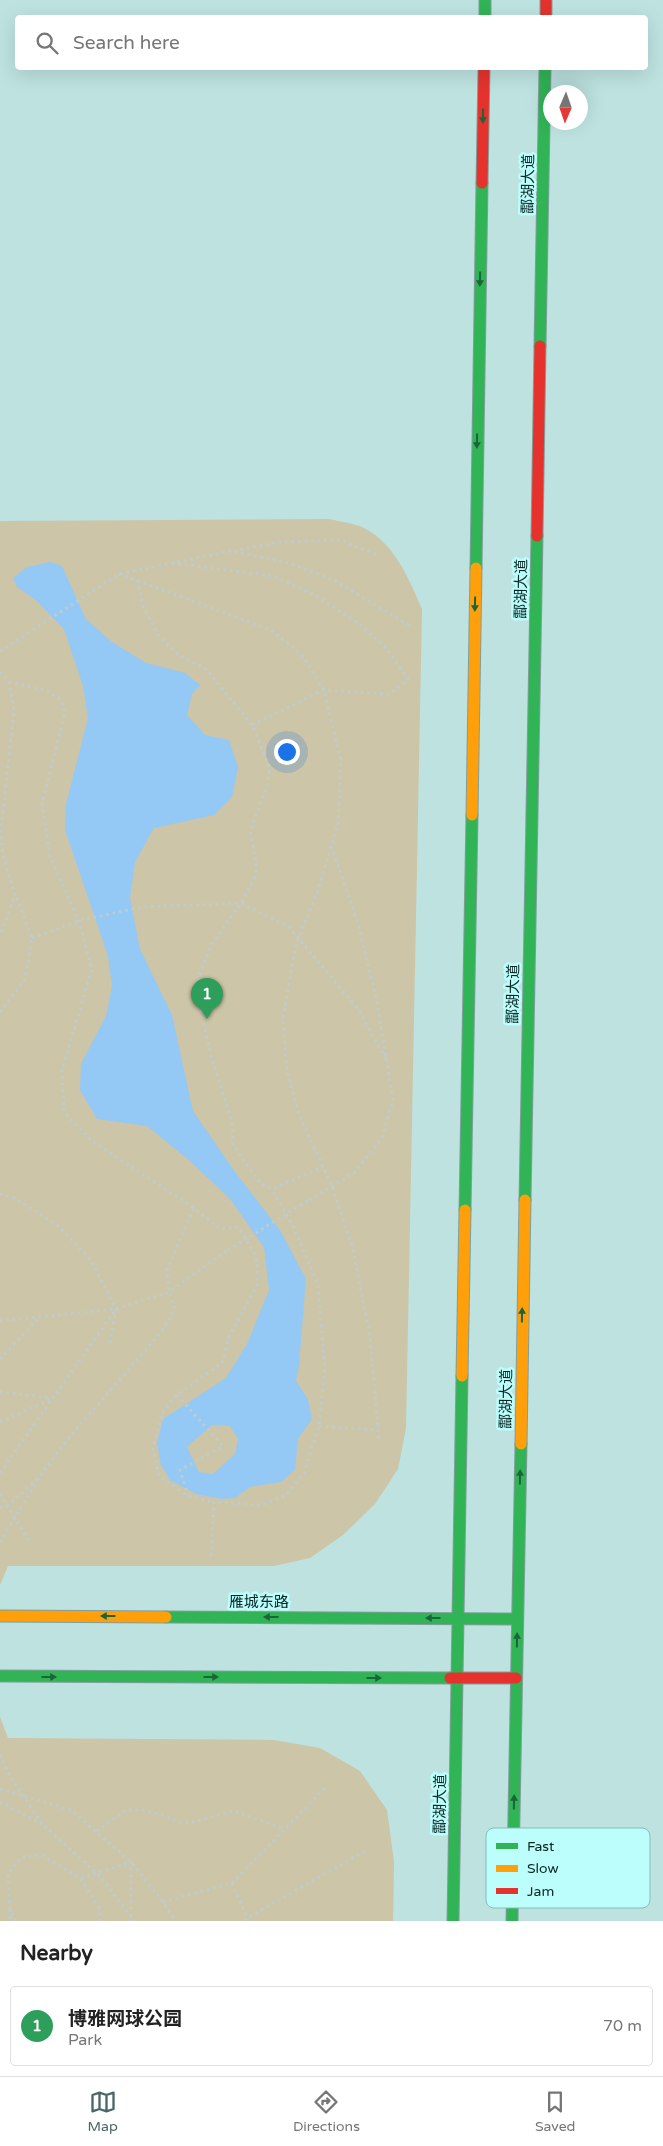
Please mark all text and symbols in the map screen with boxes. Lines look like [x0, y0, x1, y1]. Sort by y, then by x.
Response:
search box [15, 15, 648, 70]
icon: search [33, 29, 61, 57]
text: Search here [73, 32, 180, 54]
north arrow [543, 85, 588, 130]
one-way arrow [479, 108, 487, 124]
street label: 酃湖大道 [518, 154, 538, 214]
one-way arrow [476, 271, 484, 287]
one-way arrow [473, 433, 481, 449]
street label: 酃湖大道 [511, 559, 531, 619]
one-way arrow [470, 596, 478, 612]
your location [274, 739, 300, 765]
street label: 酃湖大道 [503, 964, 523, 1024]
pin: 1 [191, 978, 223, 1019]
one-way arrow [519, 1307, 527, 1323]
street label: 酃湖大道 [496, 1369, 516, 1429]
one-way arrow [516, 1469, 524, 1485]
street label: 雁城东路 [229, 1593, 289, 1611]
one-way arrow [100, 1612, 116, 1620]
one-way arrow [262, 1613, 278, 1621]
one-way arrow [425, 1614, 441, 1622]
one-way arrow [513, 1632, 521, 1648]
one-way arrow [41, 1673, 57, 1681]
one-way arrow [203, 1673, 219, 1681]
one-way arrow [366, 1674, 382, 1682]
street label: 酃湖大道 [430, 1774, 450, 1834]
one-way arrow [510, 1794, 518, 1810]
legend [486, 1828, 650, 1908]
text: Fast [527, 1838, 555, 1855]
text: Slow [527, 1860, 559, 1877]
text: Jam [527, 1883, 554, 1900]
text: Nearby [20, 1941, 93, 1966]
text: 博雅网球公园 [68, 2008, 182, 2030]
text: 1 [32, 2016, 42, 2036]
text: 70 m [603, 2016, 642, 2036]
text: Park [68, 2030, 102, 2050]
tab: Map [88, 2088, 118, 2135]
tab: Directions [293, 2088, 360, 2135]
tab: Saved [535, 2088, 575, 2135]

